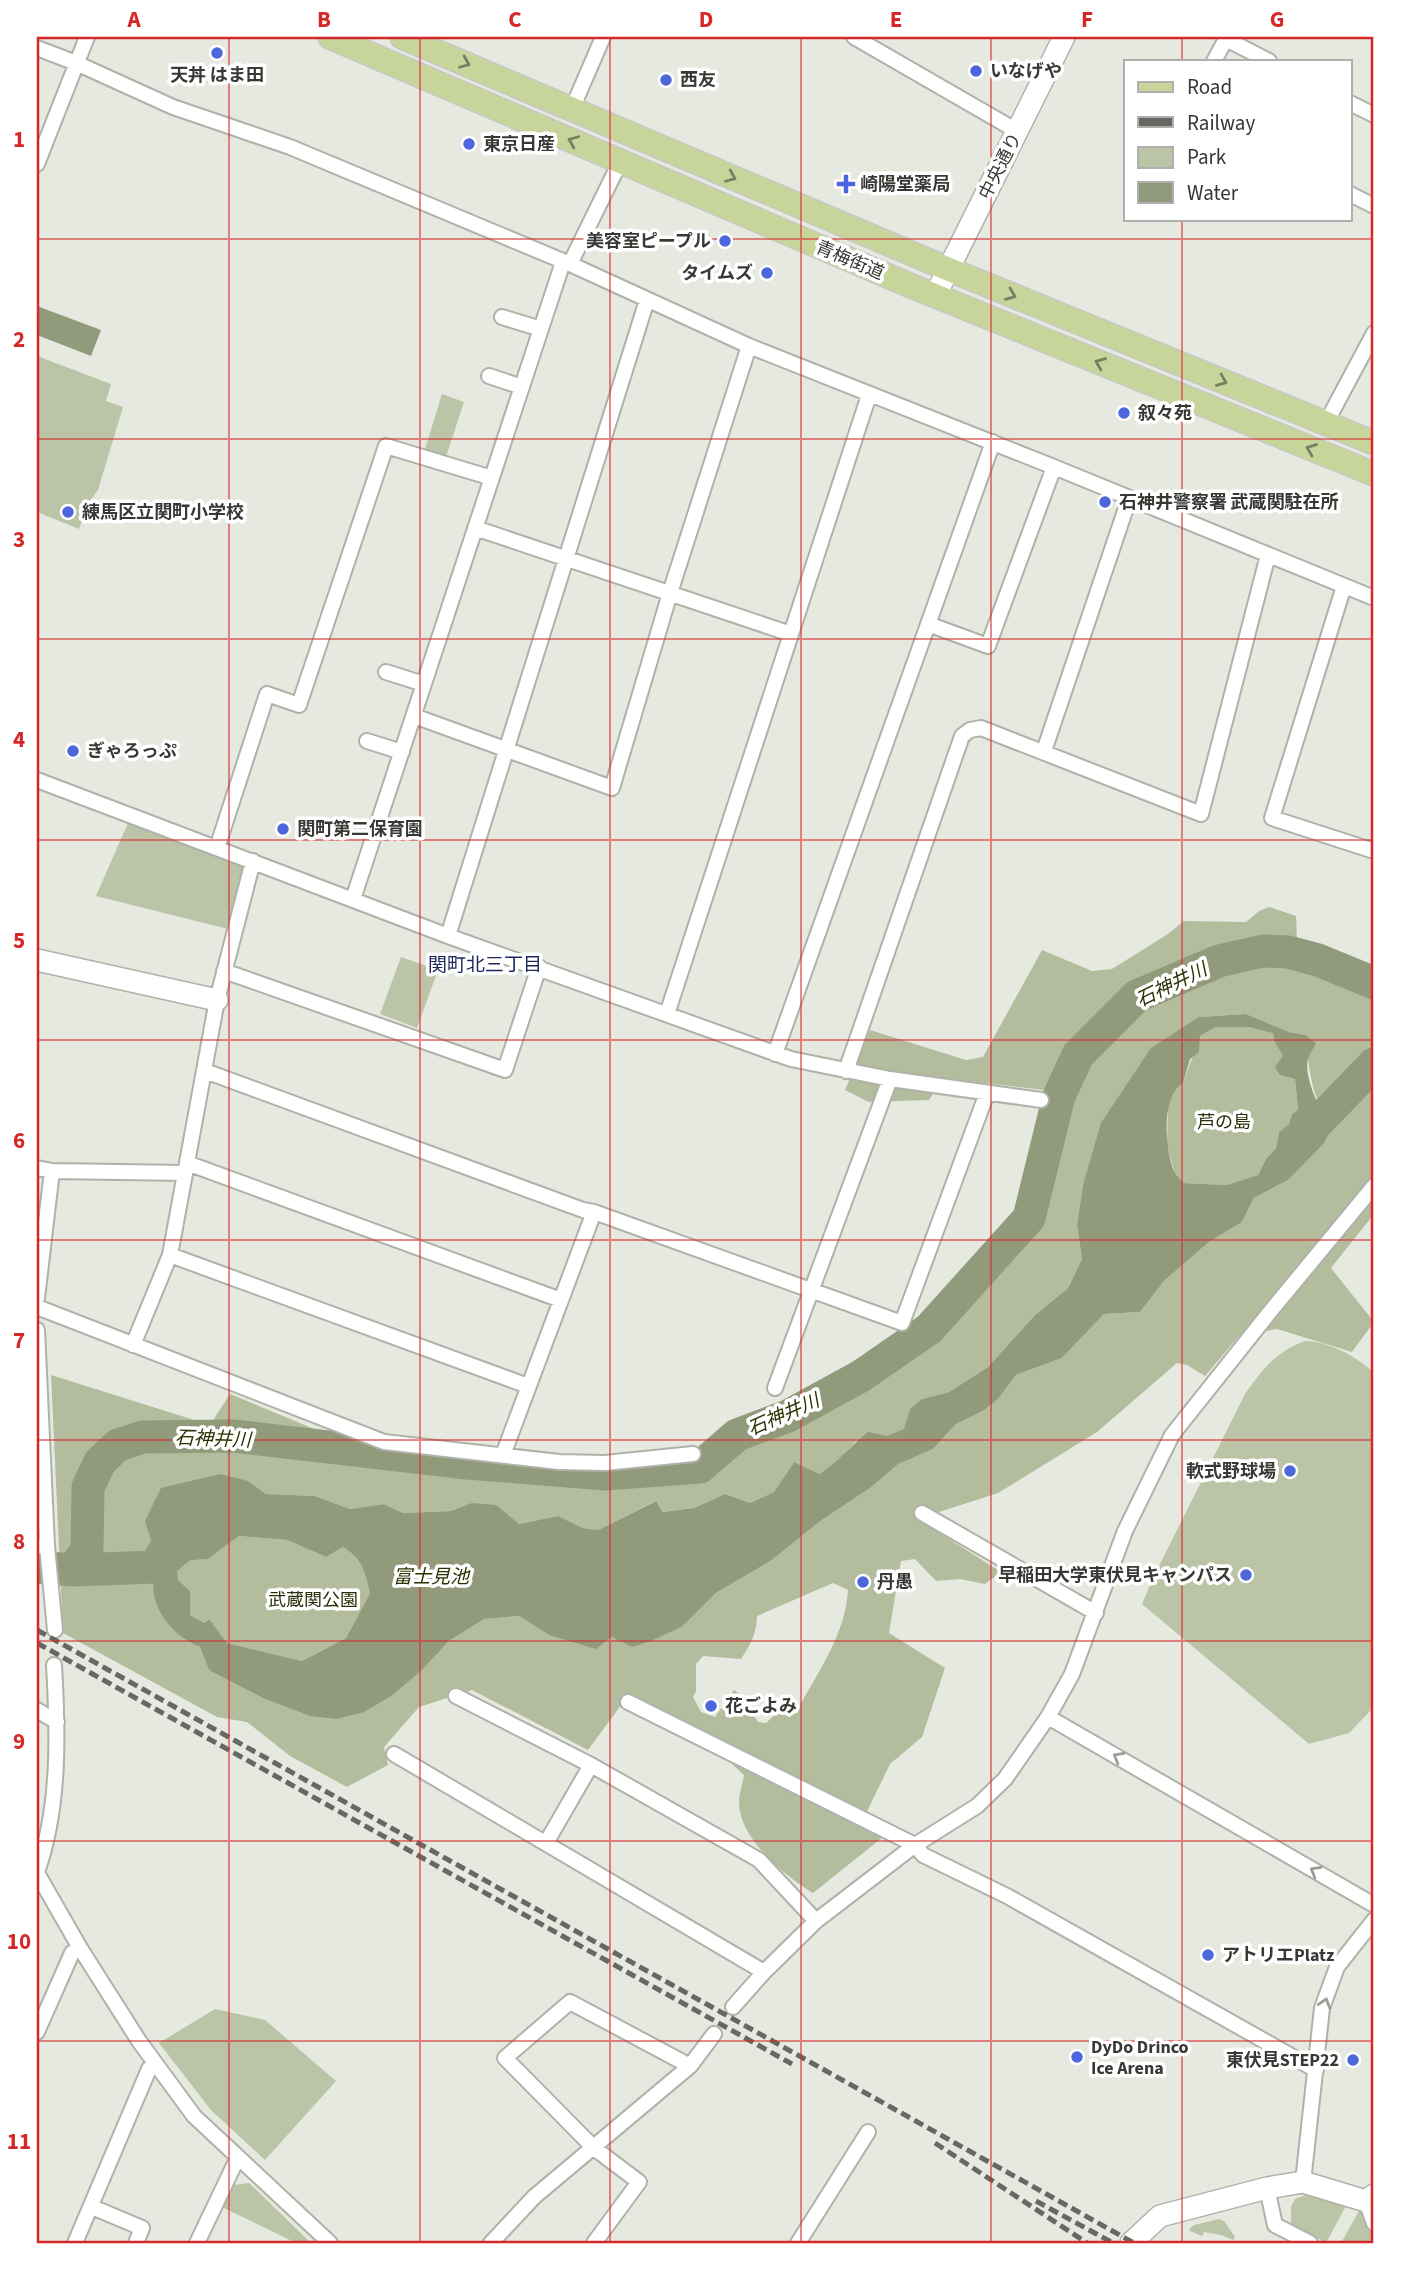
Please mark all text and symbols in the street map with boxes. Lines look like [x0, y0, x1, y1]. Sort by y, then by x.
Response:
text: A [126, 3, 141, 36]
text: B [317, 3, 331, 36]
text: C [508, 3, 522, 36]
text: D [699, 3, 713, 36]
text: E [890, 3, 902, 36]
text: F [1081, 3, 1093, 36]
text: G [1270, 3, 1284, 36]
marker: 天丼 はま田 [209, 45, 225, 61]
one-way arrow [458, 55, 470, 69]
place label: いなげや [990, 59, 1062, 84]
legend [1124, 60, 1352, 220]
place label: 天丼 はま田 [170, 63, 264, 88]
marker: いなげや [968, 63, 984, 79]
place label: 西友 [680, 68, 716, 93]
marker: 西友 [658, 72, 674, 88]
text: Road [1187, 72, 1232, 102]
text: Railway [1187, 108, 1255, 138]
text: 1 [13, 123, 25, 156]
street label: 中央通り [973, 128, 1028, 204]
place label: 東京日産 [483, 132, 555, 157]
marker: 東京日産 [461, 136, 477, 152]
one-way arrow [567, 136, 579, 150]
text: Park [1187, 142, 1227, 172]
one-way arrow [724, 169, 736, 183]
place label: 崎陽堂薬局 [860, 172, 950, 197]
marker: 崎陽堂薬局 [838, 176, 854, 192]
text: Water [1187, 178, 1239, 208]
place label: 美容室ピープル [586, 229, 711, 254]
marker: 美容室ピープル [717, 233, 733, 249]
street label: 青梅街道 [812, 235, 888, 286]
place label: タイムズ [681, 261, 753, 286]
marker: タイムズ [759, 265, 775, 281]
one-way arrow [1005, 287, 1017, 301]
text: 2 [13, 323, 25, 356]
one-way arrow [1095, 357, 1108, 371]
one-way arrow [1215, 373, 1227, 387]
place label: 叙々苑 [1138, 401, 1192, 426]
marker: 叙々苑 [1116, 405, 1132, 421]
one-way arrow [1306, 443, 1318, 457]
place label: 石神井警察署 武蔵関駐在所 [1119, 490, 1339, 515]
marker: 石神井警察署 武蔵関駐在所 [1097, 494, 1113, 510]
place label: 練馬区立関町小学校 [82, 500, 244, 525]
marker: 練馬区立関町小学校 [60, 504, 76, 520]
text: 3 [13, 523, 25, 556]
text: 4 [13, 723, 25, 756]
place label: ぎゃろっぷ [87, 739, 177, 764]
marker: ぎゃろっぷ [65, 743, 81, 759]
place label: 関町第二保育園 [297, 817, 423, 842]
marker: 関町第二保育園 [275, 821, 291, 837]
text: 5 [13, 924, 25, 957]
district label: 関町北三丁目 [428, 952, 542, 979]
water label: 石神井川 [1132, 956, 1214, 1014]
park label: 芦の島 [1197, 1110, 1251, 1135]
text: 6 [13, 1124, 25, 1157]
text: 7 [13, 1324, 25, 1357]
water label: 石神井川 [743, 1387, 826, 1443]
water label: 石神井川 [174, 1425, 253, 1454]
place label: 軟式野球場 [1186, 1459, 1276, 1484]
marker: 軟式野球場 [1282, 1463, 1298, 1479]
text: 8 [13, 1525, 25, 1558]
place label: 早稲田大学東伏見キャンパス [998, 1563, 1232, 1588]
water label: 富士見池 [393, 1564, 471, 1591]
marker: 早稲田大学東伏見キャンパス [1238, 1567, 1254, 1583]
place label: 丹愚 [877, 1570, 913, 1595]
marker: 丹愚 [855, 1574, 871, 1590]
park label: 武蔵関公園 [268, 1588, 358, 1613]
place label: 花ごよみ [725, 1694, 797, 1719]
marker: 花ごよみ [703, 1698, 719, 1714]
text: 9 [13, 1725, 25, 1758]
one-way arrow [1112, 1752, 1125, 1765]
one-way arrow [1310, 1866, 1322, 1879]
text: 10 [7, 1925, 31, 1958]
place label: アトリエPlatz [1222, 1943, 1334, 1968]
marker: アトリエPlatz [1200, 1947, 1216, 1963]
one-way arrow [1316, 1997, 1331, 2009]
place label: DyDo Drinco Ice Arena [1091, 2035, 1189, 2081]
place label: 東伏見STEP22 [1226, 2048, 1339, 2073]
marker: DyDo Drinco Ice Arena [1069, 2049, 1085, 2065]
marker: 東伏見STEP22 [1345, 2052, 1361, 2068]
text: 11 [7, 2125, 31, 2158]

